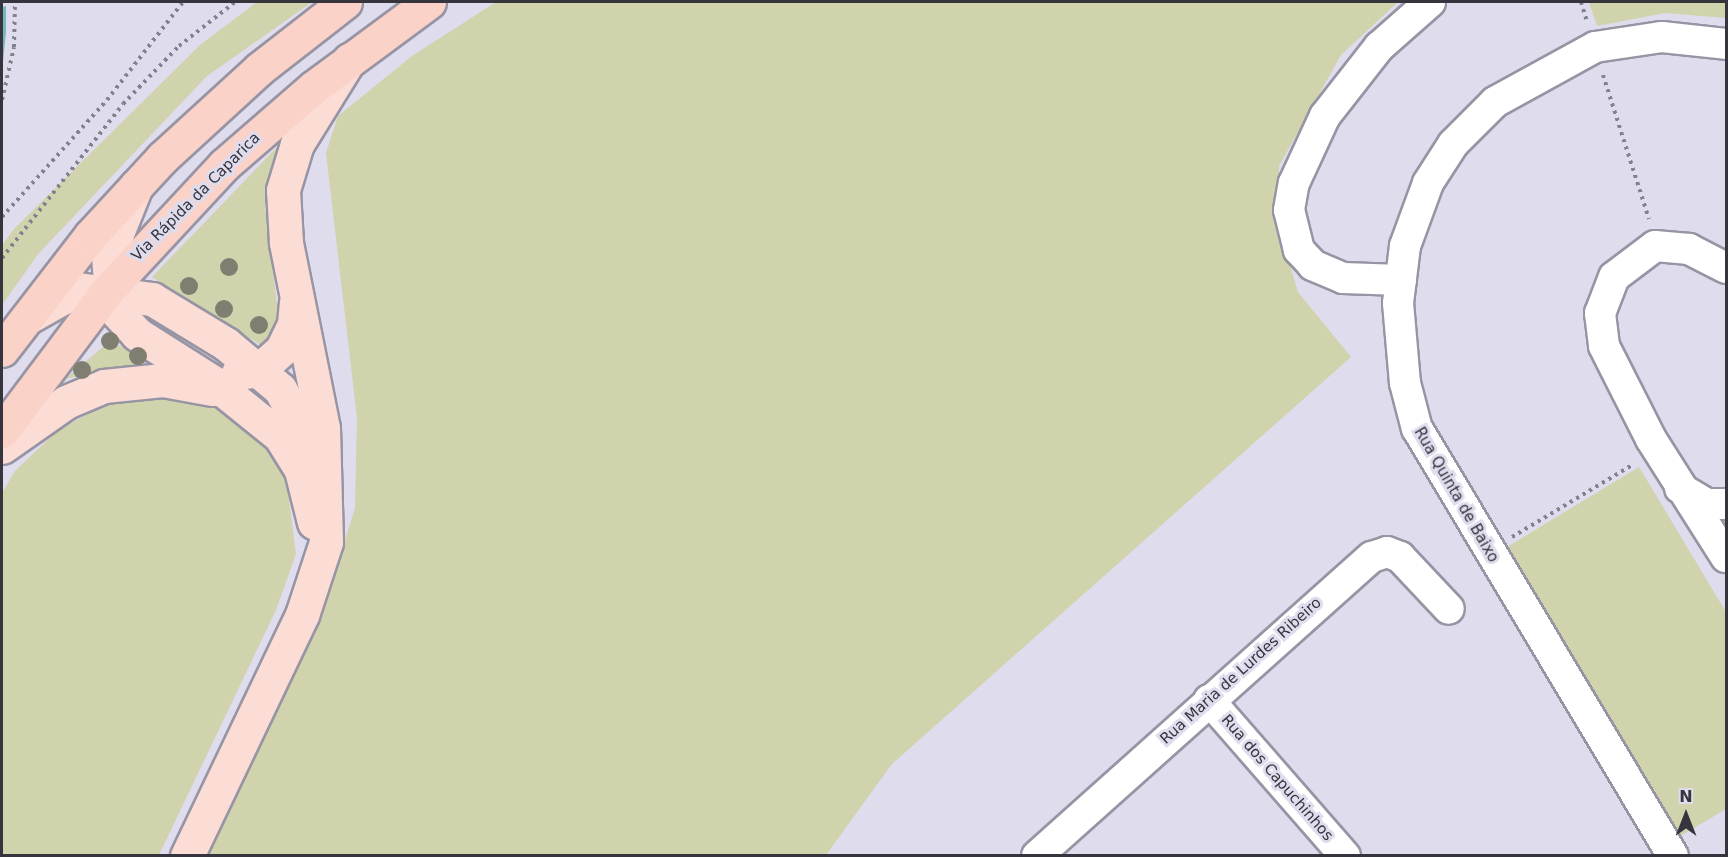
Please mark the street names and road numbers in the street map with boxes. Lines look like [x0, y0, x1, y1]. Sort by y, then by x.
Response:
street label: Via Rápida da Caparica [128, 129, 264, 265]
street label: Rua Quinta de Baixo [1410, 424, 1502, 566]
street label: Rua Maria de Lurdes Ribeiro [1157, 594, 1325, 748]
street label: Rua dos Capuchinhos [1217, 711, 1337, 845]

